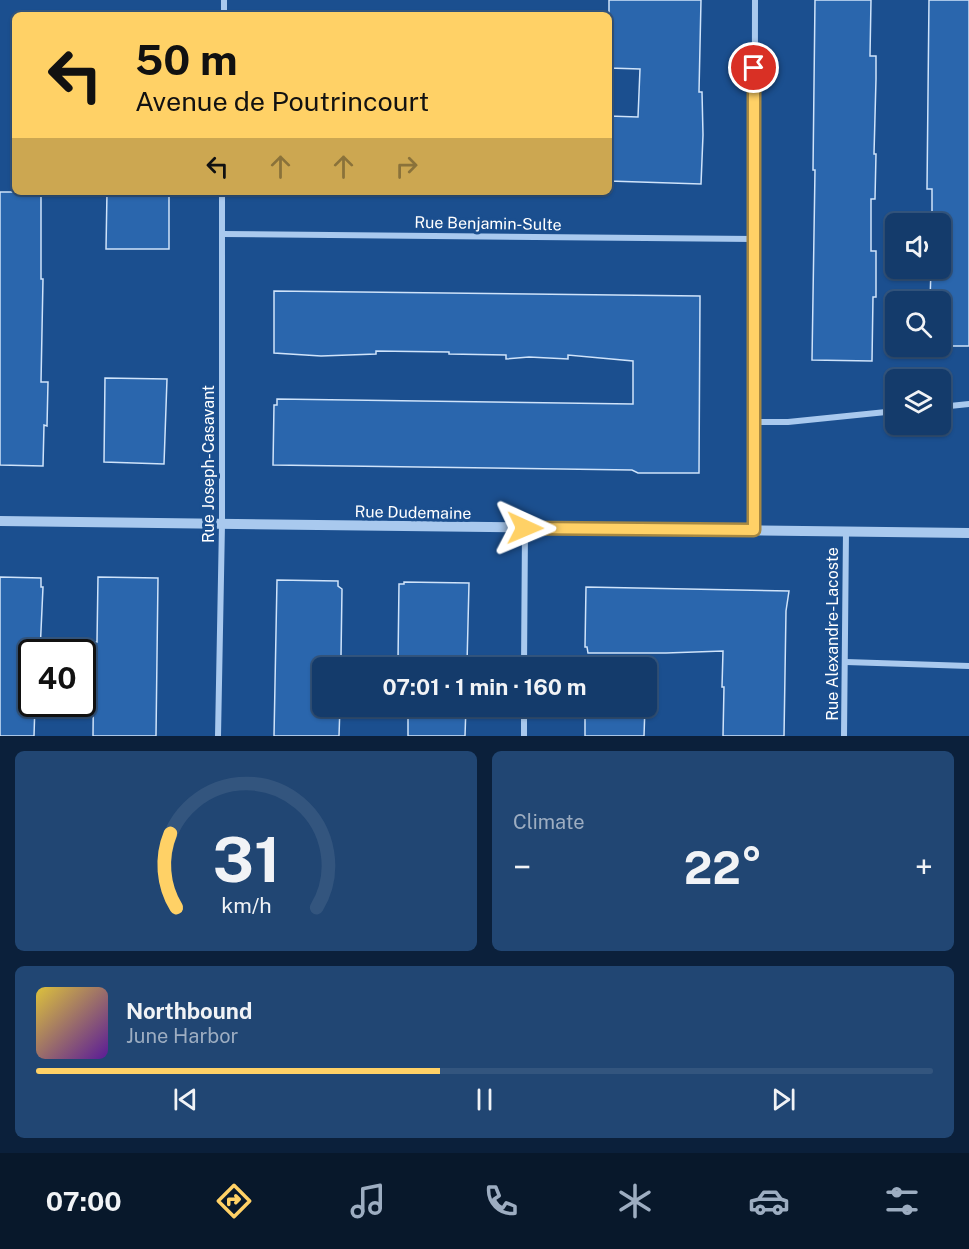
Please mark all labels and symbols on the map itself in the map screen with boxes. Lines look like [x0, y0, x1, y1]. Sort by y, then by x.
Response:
pin [728, 42, 779, 93]
street label: Rue Benjamin-Sulte [414, 213, 562, 234]
street label: Rue Joseph-Casavant [199, 385, 218, 543]
position arrow [493, 496, 557, 560]
street label: Rue Dudemaine [354, 502, 472, 523]
street label: Rue Alexandre-Lacoste [823, 547, 842, 721]
speed limit sign: 40 [18, 639, 96, 717]

